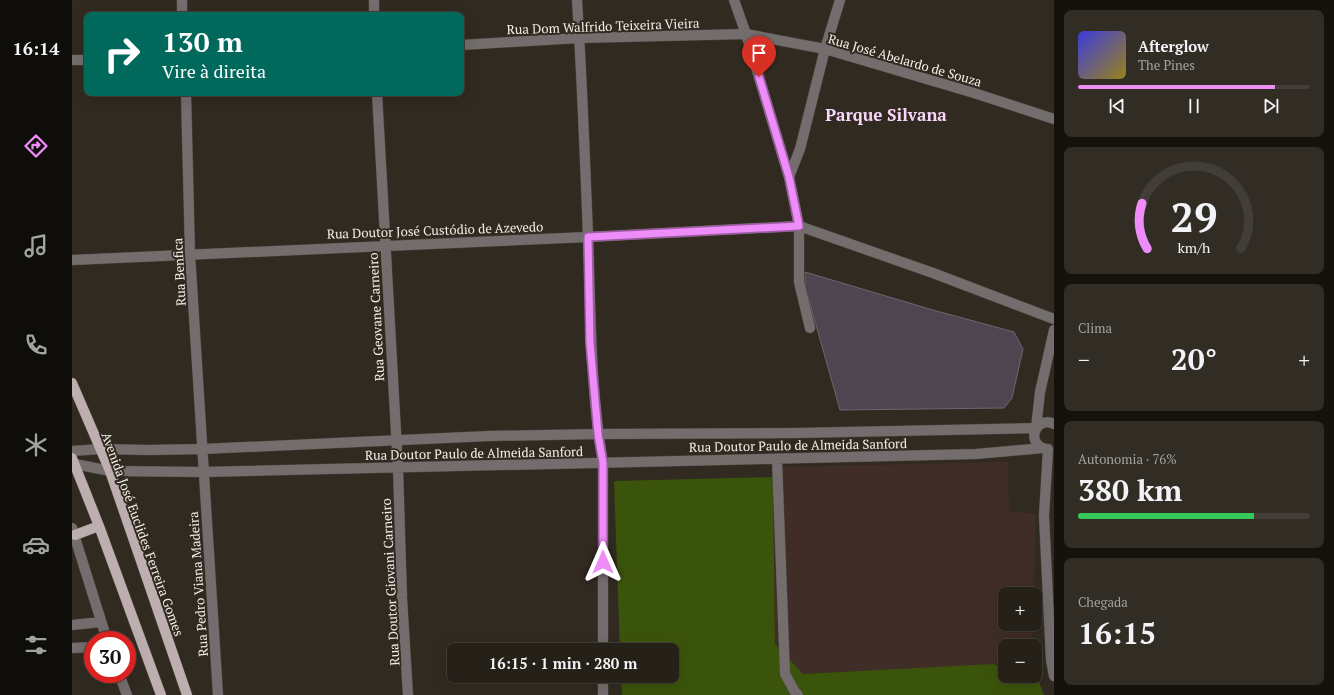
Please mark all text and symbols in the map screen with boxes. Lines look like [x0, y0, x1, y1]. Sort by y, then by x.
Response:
street label: Rua Dom Walfrido Teixeira Vieira [506, 14, 700, 38]
text: 130 m [162, 23, 243, 60]
icon: right [96, 28, 148, 80]
street label: Rua José Abelardo de Souza [826, 29, 984, 91]
text: 16:14 [13, 36, 59, 60]
pin [742, 36, 776, 77]
text: Afterglow [1138, 36, 1209, 56]
icon: arrive [748, 42, 770, 64]
text: The Pines [1138, 56, 1195, 74]
text: Vire à direita [162, 59, 266, 83]
icon: previous [1106, 95, 1128, 117]
icon: pause [1183, 95, 1205, 117]
icon: next [1260, 95, 1282, 117]
district label: Parque Silvana [825, 103, 947, 126]
icon: directions [22, 132, 50, 160]
text: 29 [1170, 188, 1218, 243]
street label: Rua Doutor José Custódio de Azevedo [326, 217, 544, 243]
icon: music [22, 232, 50, 260]
street label: Rua Benfica [168, 237, 190, 307]
text: km/h [1178, 237, 1211, 256]
street label: Rua Geovane Carneiro [364, 252, 388, 382]
text: Clima [1078, 319, 1112, 337]
icon: phone [22, 331, 50, 359]
text: 20° [1171, 339, 1217, 379]
text: − [1078, 345, 1090, 374]
text: + [1298, 345, 1310, 374]
street label: Avenida José Euclides Ferreira Gomes [98, 429, 188, 639]
icon: climate [22, 431, 50, 459]
street label: Rua Doutor Paulo de Almeida Sanford [689, 434, 907, 456]
street label: Rua Doutor Paulo de Almeida Sanford [365, 442, 583, 464]
text: Autonomia · 76% [1078, 450, 1177, 468]
text: 380 km [1078, 470, 1182, 510]
street label: Rua Doutor Giovani Carneiro [377, 498, 403, 666]
street label: Rua Pedro Viana Madeira [184, 510, 212, 657]
icon: car [22, 531, 50, 559]
position arrow [582, 541, 624, 583]
map controls [998, 587, 1042, 683]
button: + [998, 587, 1042, 631]
text: Chegada [1078, 593, 1128, 611]
text: 16:15 [1078, 613, 1156, 653]
icon: filters [22, 631, 50, 659]
speed limit sign: 30 [84, 631, 136, 683]
button: − [998, 639, 1042, 683]
text: 16:15 · 1 min · 280 m [489, 653, 637, 673]

